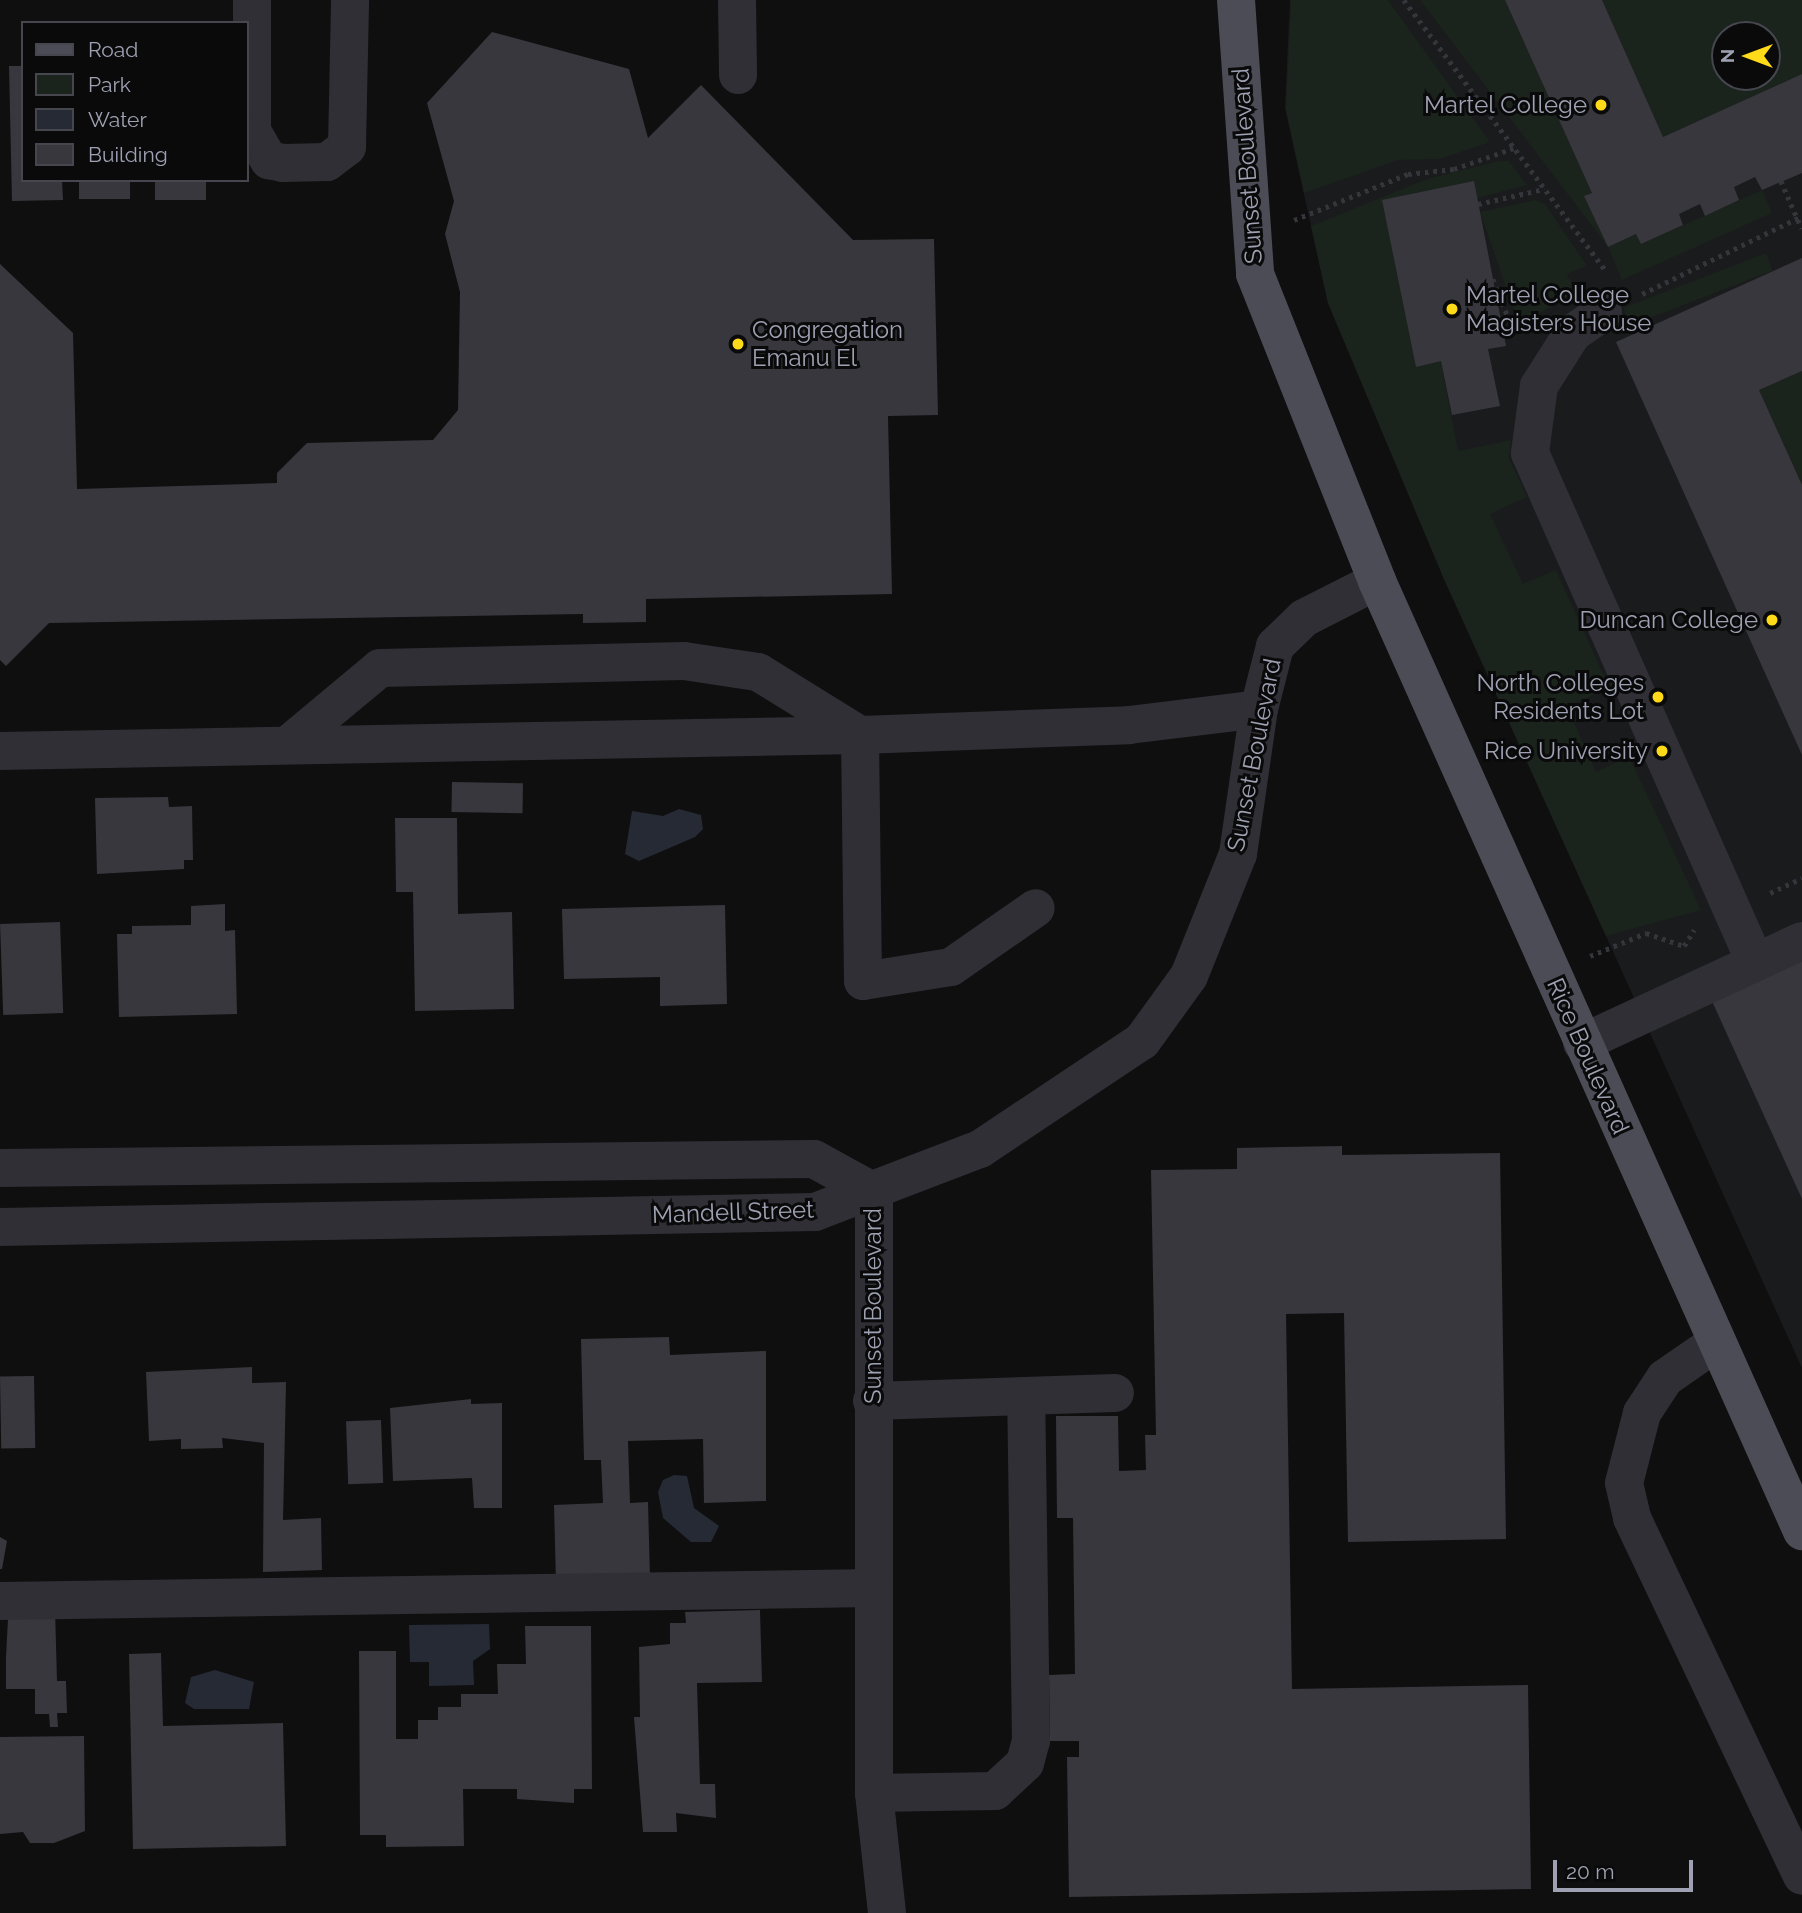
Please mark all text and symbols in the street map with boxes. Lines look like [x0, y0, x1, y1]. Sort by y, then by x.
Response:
legend [21, 21, 248, 182]
north arrow [1711, 21, 1781, 91]
text: Road [88, 37, 138, 62]
text: N [1716, 49, 1738, 63]
street label: Sunset Boulevard [1226, 67, 1268, 265]
text: Park [88, 72, 131, 97]
place label: Martel College [1423, 91, 1587, 119]
marker: Martel College [1593, 97, 1609, 113]
text: Water [88, 107, 147, 132]
text: Building [88, 142, 168, 167]
place label: Martel College Magisters House [1466, 281, 1651, 337]
marker: Martel College Magisters House [1444, 301, 1460, 317]
place label: Congregation Emanu El [752, 316, 903, 372]
marker: Congregation Emanu El [730, 336, 746, 352]
place label: Duncan College [1579, 606, 1758, 634]
marker: Duncan College [1764, 612, 1780, 628]
street label: Sunset Boulevard [1221, 656, 1287, 854]
place label: North Colleges Residents Lot [1476, 669, 1644, 725]
marker: North Colleges Residents Lot [1650, 689, 1666, 705]
place label: Rice University [1484, 737, 1648, 765]
marker: Rice University [1654, 743, 1670, 759]
street label: Rice Boulevard [1541, 974, 1635, 1138]
street label: Mandell Street [651, 1195, 815, 1229]
street label: Sunset Boulevard [859, 1208, 887, 1404]
scale bar [1557, 1846, 1697, 1890]
text: 20 m [1566, 1859, 1614, 1884]

